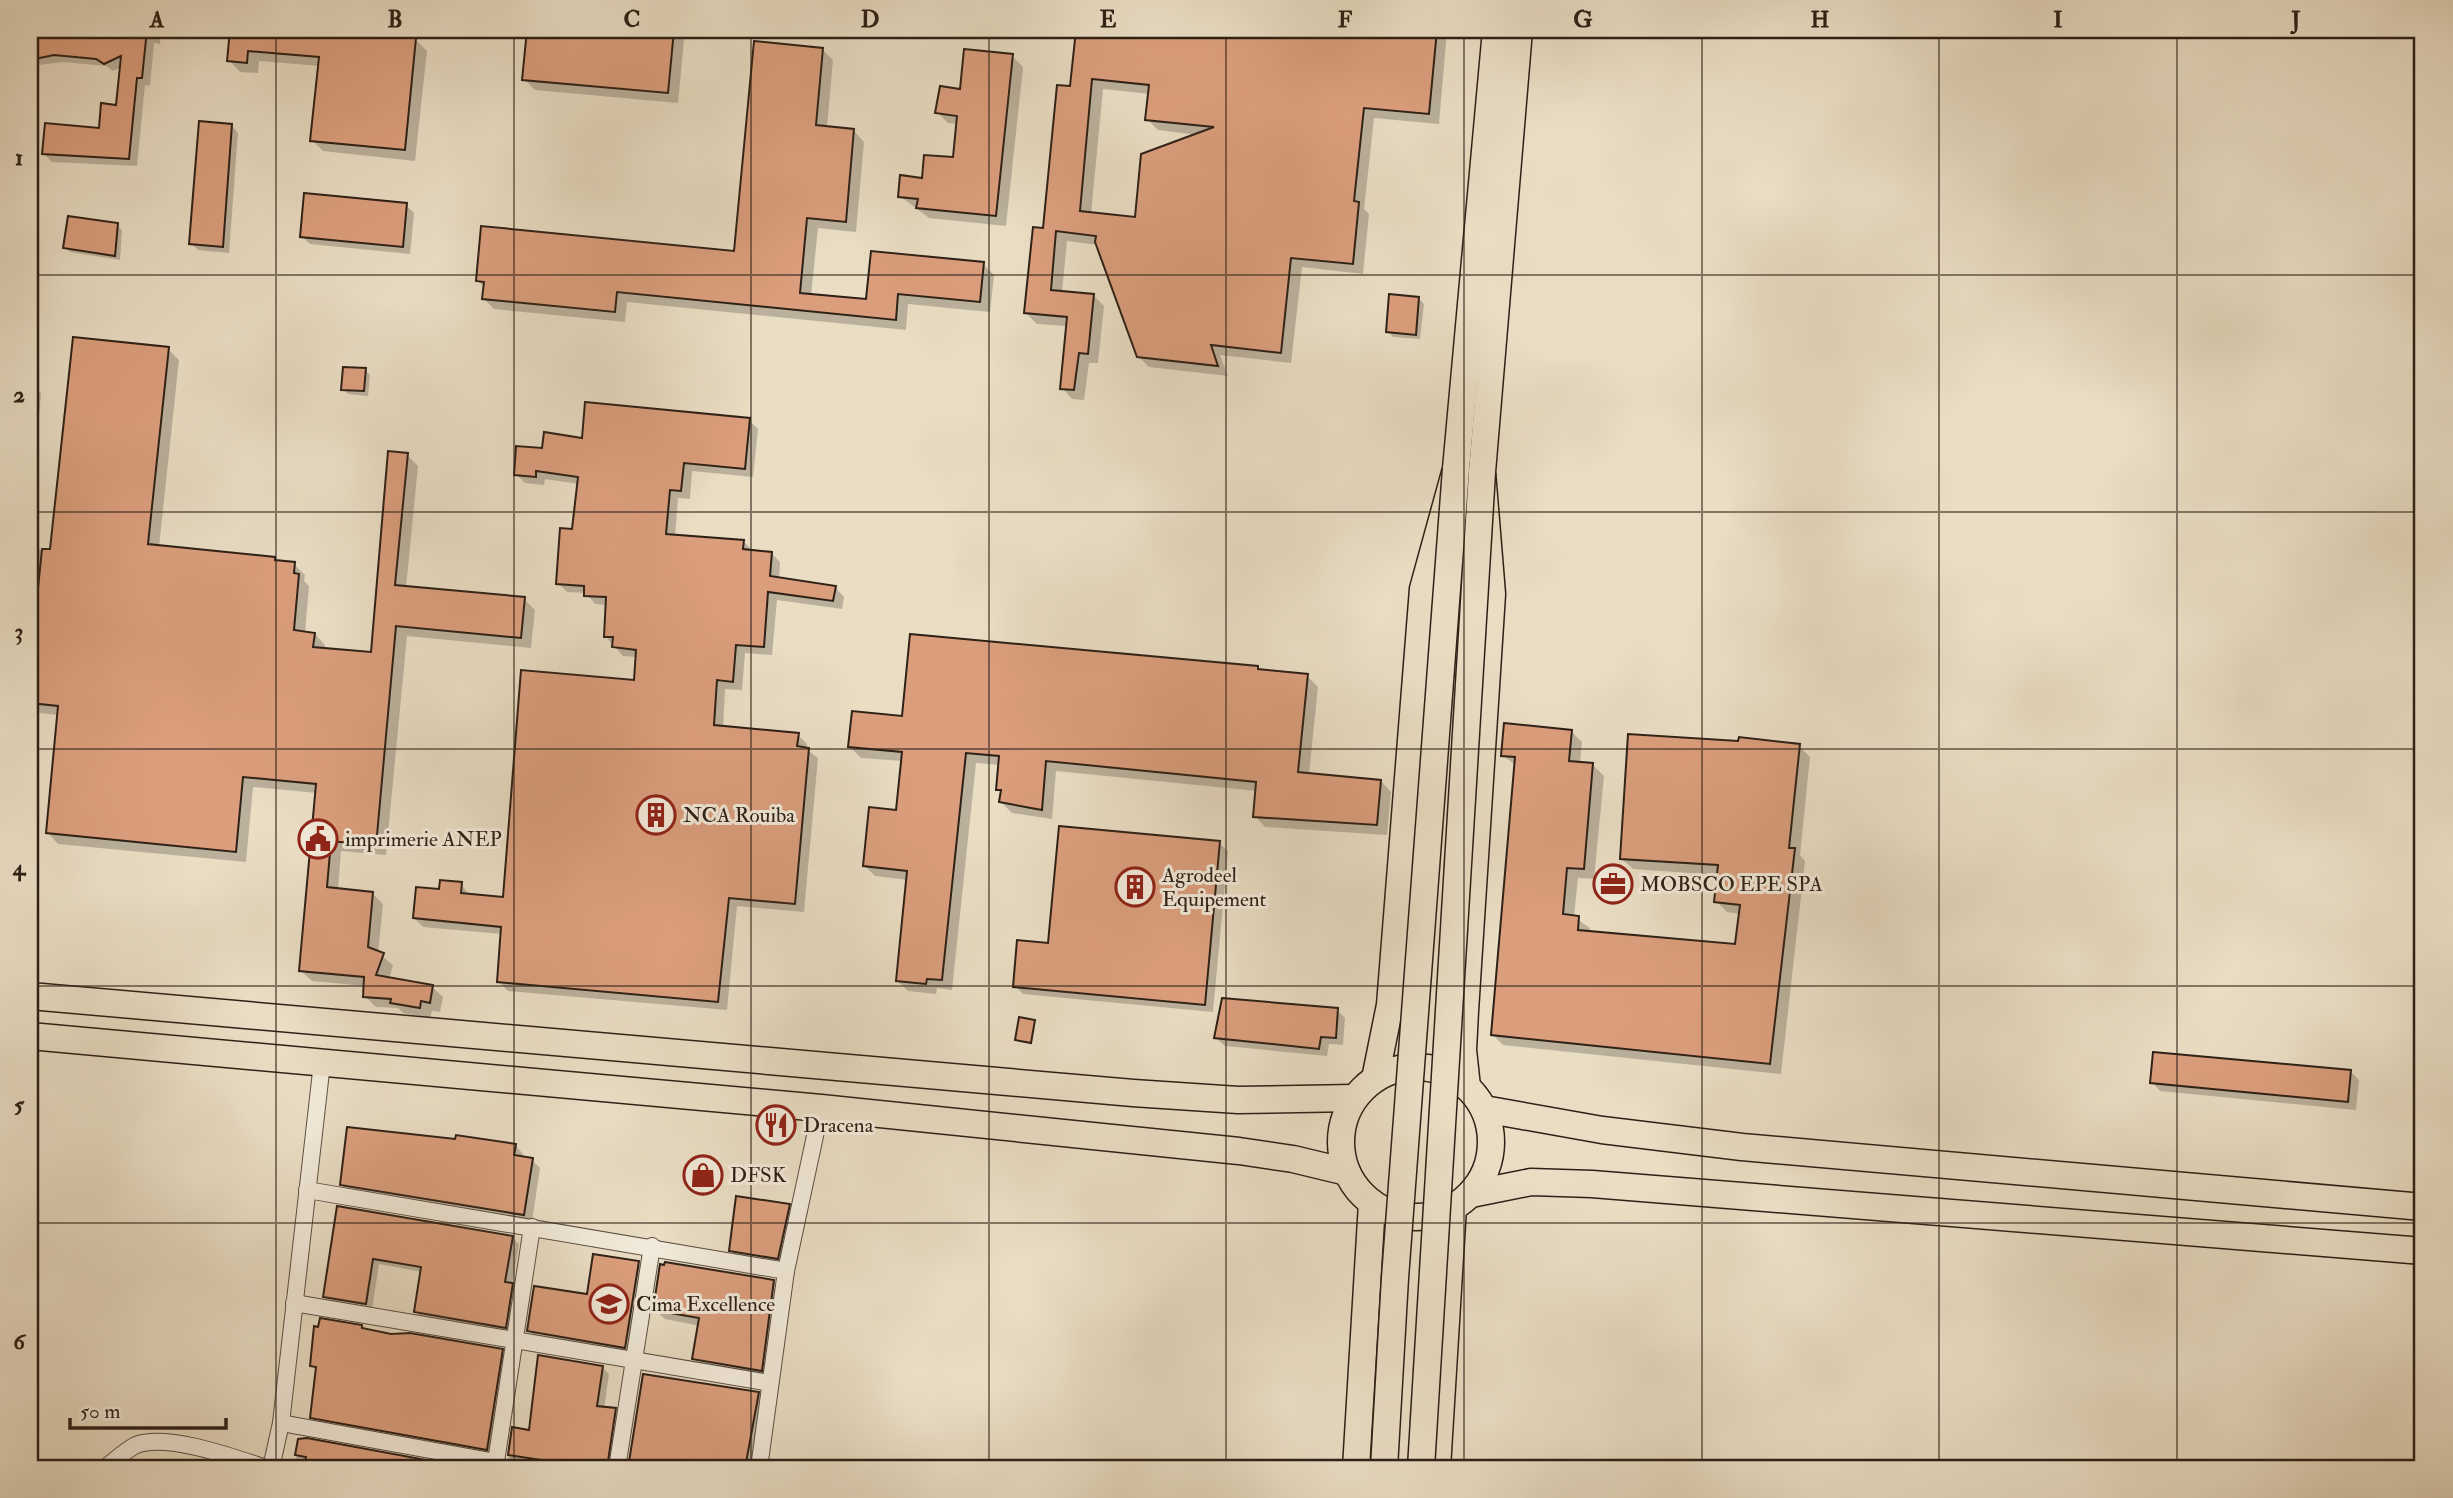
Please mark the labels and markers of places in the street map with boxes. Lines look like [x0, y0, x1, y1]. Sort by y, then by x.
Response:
building icon: NCA Rouiba [635, 794, 677, 836]
place label: NCA Rouiba [683, 802, 795, 829]
public building icon: imprimerie ANEP [297, 818, 339, 860]
place label: imprimerie ANEP [345, 826, 502, 853]
place label: Agrodeel Equipement [1161, 862, 1267, 913]
office icon: MOBSCO EPE SPA [1592, 863, 1634, 905]
building icon: Agrodeel Equipement [1114, 866, 1156, 908]
place label: MOBSCO EPE SPA [1640, 871, 1823, 898]
restaurant icon: Dracena [755, 1104, 797, 1146]
place label: Dracena [803, 1112, 874, 1139]
shop icon: DFSK [682, 1154, 724, 1196]
place label: DFSK [730, 1162, 787, 1189]
school or university icon: Cima Excellence [588, 1283, 630, 1325]
place label: Cima Excellence [636, 1291, 775, 1318]

